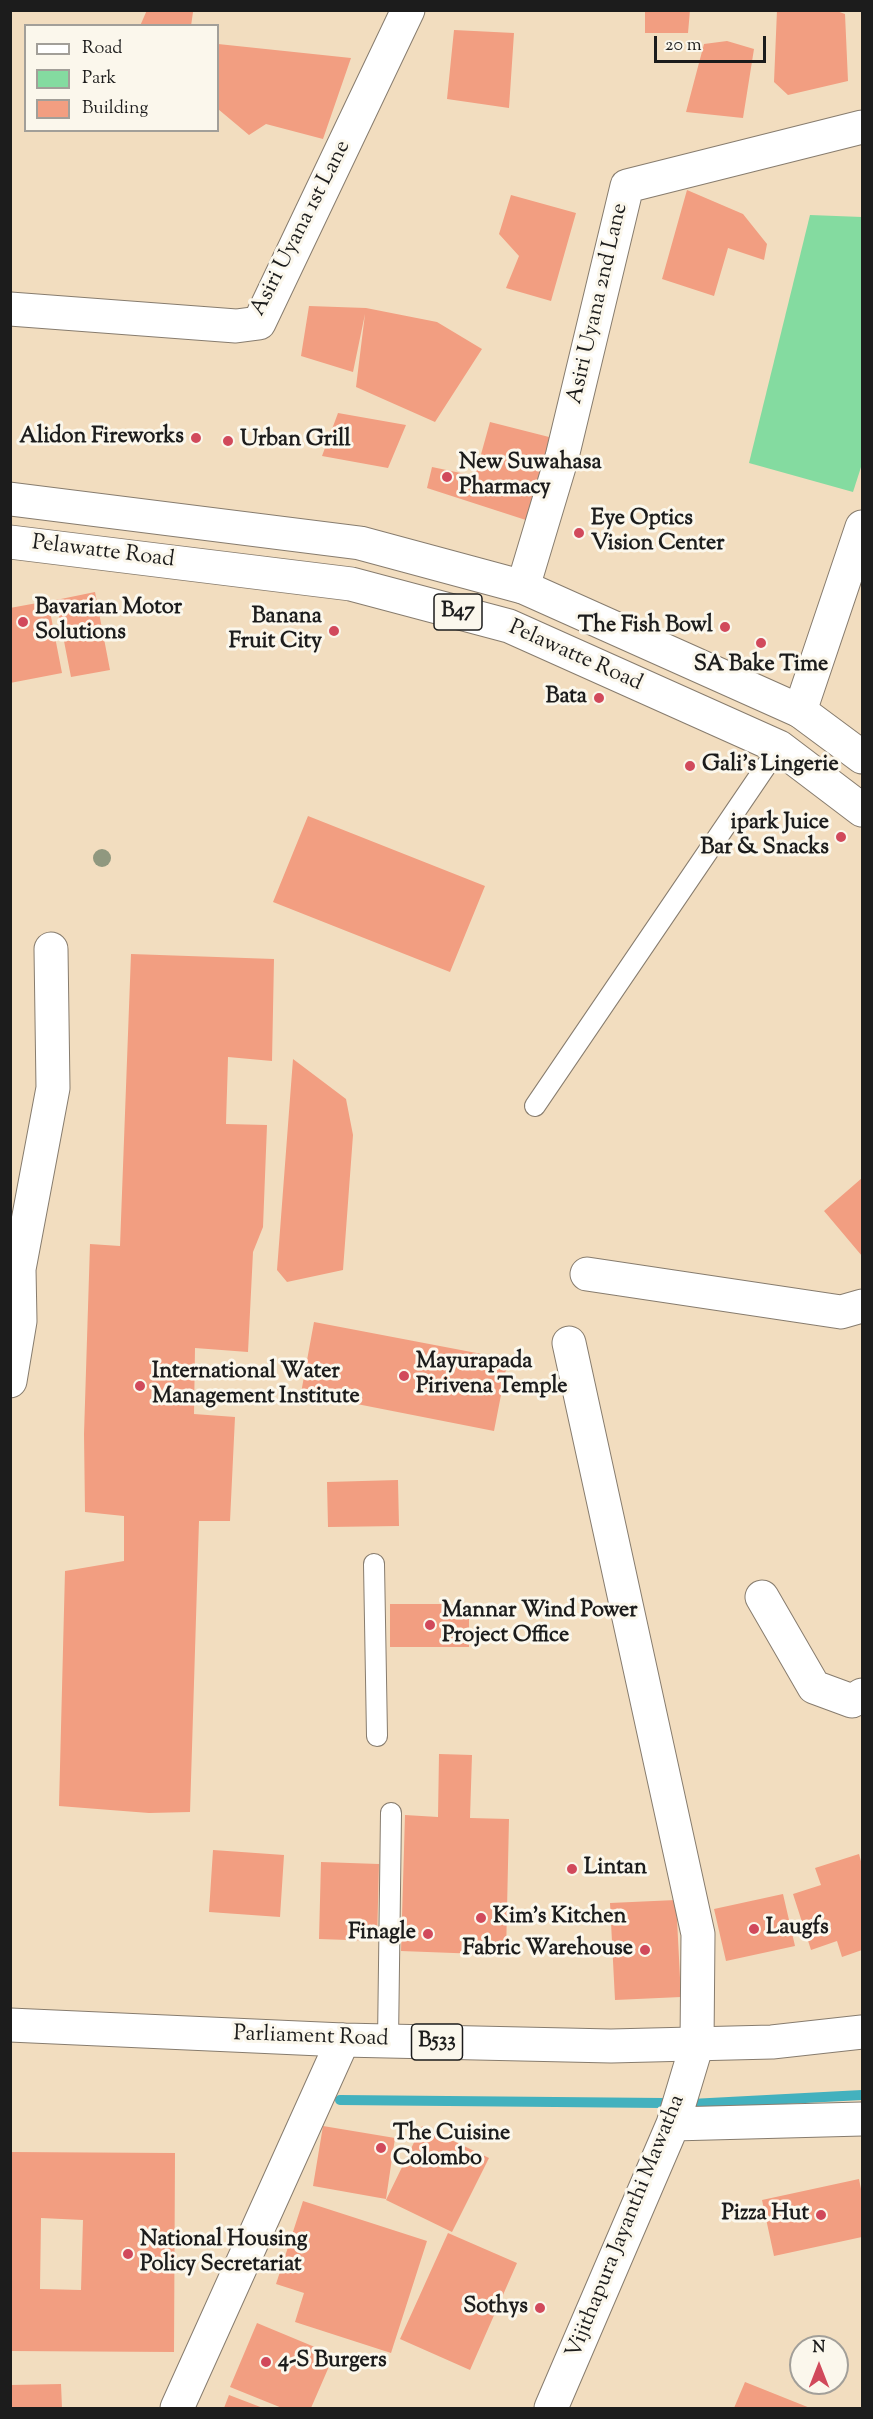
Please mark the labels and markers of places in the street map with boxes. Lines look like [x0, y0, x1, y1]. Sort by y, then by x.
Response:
place label: Alidon Fireworks [19, 425, 184, 451]
place label: Urban Grill [240, 428, 351, 454]
marker: Alidon Fireworks [189, 431, 203, 445]
marker: Urban Grill [221, 434, 235, 448]
place label: New Suwahasa Pharmacy [459, 451, 602, 502]
marker: New Suwahasa Pharmacy [440, 470, 454, 484]
place label: Eye Optics Vision Center [591, 507, 724, 558]
marker: Eye Optics Vision Center [572, 526, 586, 540]
place label: Bavarian Motor Solutions [35, 596, 182, 648]
place label: Banana Fruit City [229, 605, 322, 656]
place label: The Fish Bowl [578, 614, 713, 640]
marker: Bavarian Motor Solutions [16, 615, 30, 629]
marker: The Fish Bowl [718, 620, 732, 634]
marker: Banana Fruit City [327, 624, 341, 638]
marker: SA Bake Time [754, 636, 768, 650]
place label: SA Bake Time [694, 653, 828, 679]
place label: Bata [546, 685, 587, 711]
marker: Bata [592, 691, 606, 705]
place label: Gali's Lingerie [702, 753, 839, 779]
marker: Gali's Lingerie [683, 759, 697, 773]
place label: ipark Juice Bar & Snacks [700, 811, 829, 862]
marker: ipark Juice Bar & Snacks [834, 830, 848, 844]
place label: Mayurapada Pirivena Temple [416, 1350, 568, 1402]
place label: International Water Management Institute [152, 1360, 360, 1412]
marker: Mayurapada Pirivena Temple [397, 1369, 411, 1383]
marker: International Water Management Institute [133, 1379, 147, 1393]
place label: Mannar Wind Power Project Office [442, 1599, 638, 1651]
marker: Mannar Wind Power Project Office [423, 1618, 437, 1632]
place label: Lintan [584, 1856, 647, 1882]
marker: Lintan [565, 1862, 579, 1876]
place label: Kim's Kitchen [493, 1905, 627, 1931]
marker: Kim's Kitchen [474, 1911, 488, 1925]
place label: Laugfs [766, 1916, 829, 1942]
place label: Finagle [348, 1921, 416, 1947]
marker: Laugfs [747, 1922, 761, 1936]
marker: Finagle [421, 1927, 435, 1941]
place label: Fabric Warehouse [463, 1937, 633, 1963]
marker: Fabric Warehouse [638, 1943, 652, 1957]
place label: The Cuisine Colombo [393, 2122, 510, 2174]
marker: The Cuisine Colombo [374, 2141, 388, 2155]
place label: Pizza Hut [722, 2202, 809, 2228]
marker: Pizza Hut [814, 2208, 828, 2222]
place label: National Housing Policy Secretariat [140, 2228, 308, 2280]
marker: National Housing Policy Secretariat [121, 2247, 135, 2261]
place label: Sothys [463, 2295, 528, 2321]
marker: Sothys [533, 2301, 547, 2315]
place label: 4-S Burgers [278, 2349, 387, 2375]
marker: 4-S Burgers [259, 2355, 273, 2369]

